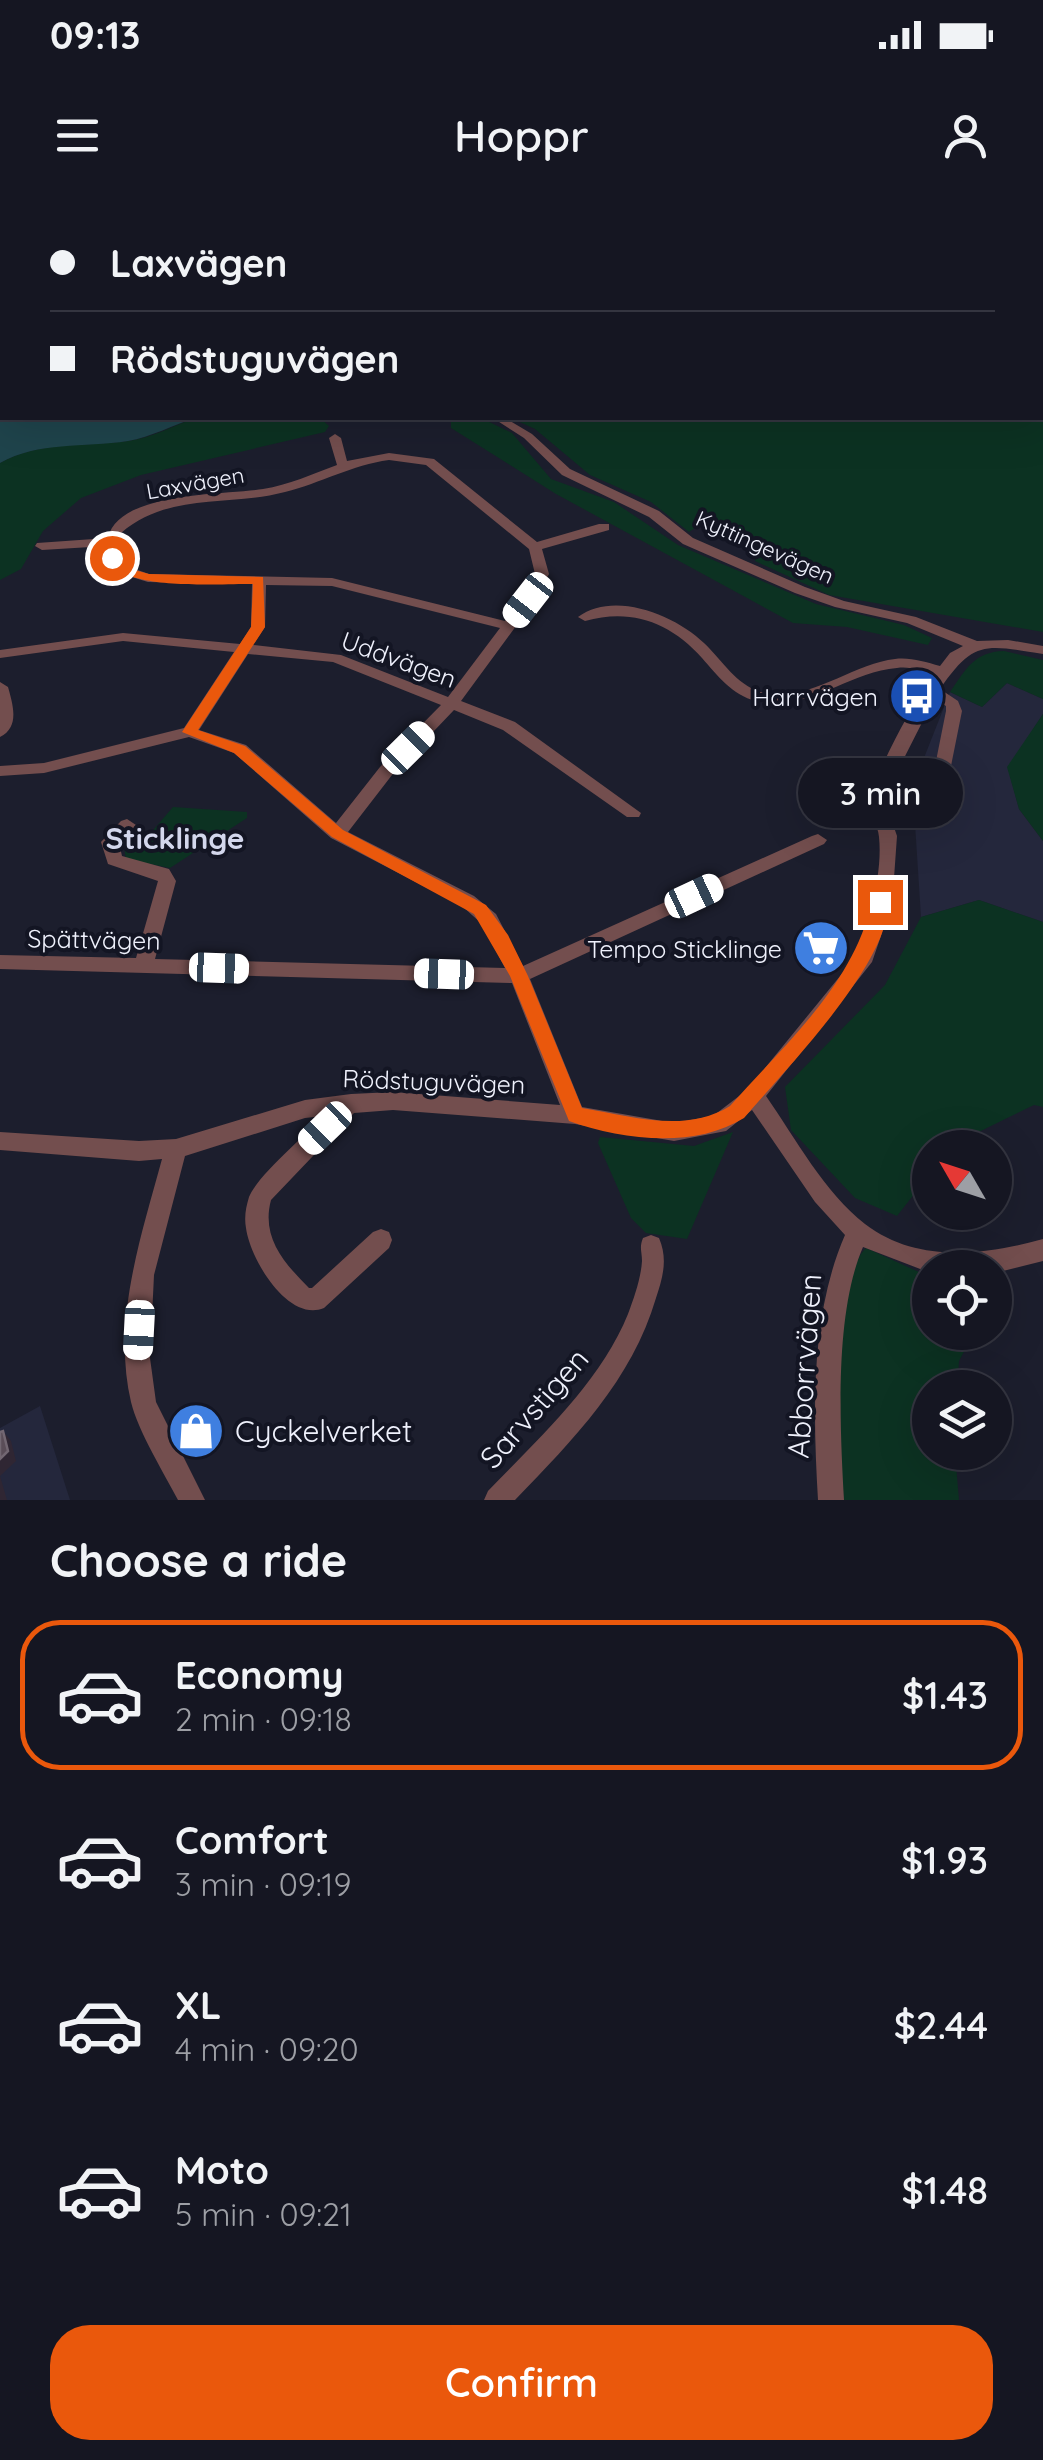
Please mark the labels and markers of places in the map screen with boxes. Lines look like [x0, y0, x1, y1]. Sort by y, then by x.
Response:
bus stop icon: Harrvägen [887, 666, 947, 726]
place label: Harrvägen [752, 681, 878, 712]
supermarket icon: Tempo Sticklinge [791, 918, 851, 978]
place label: Tempo Sticklinge [587, 933, 782, 964]
shop icon: Cyckelverket [166, 1401, 226, 1461]
place label: Cyckelverket [235, 1412, 412, 1450]

